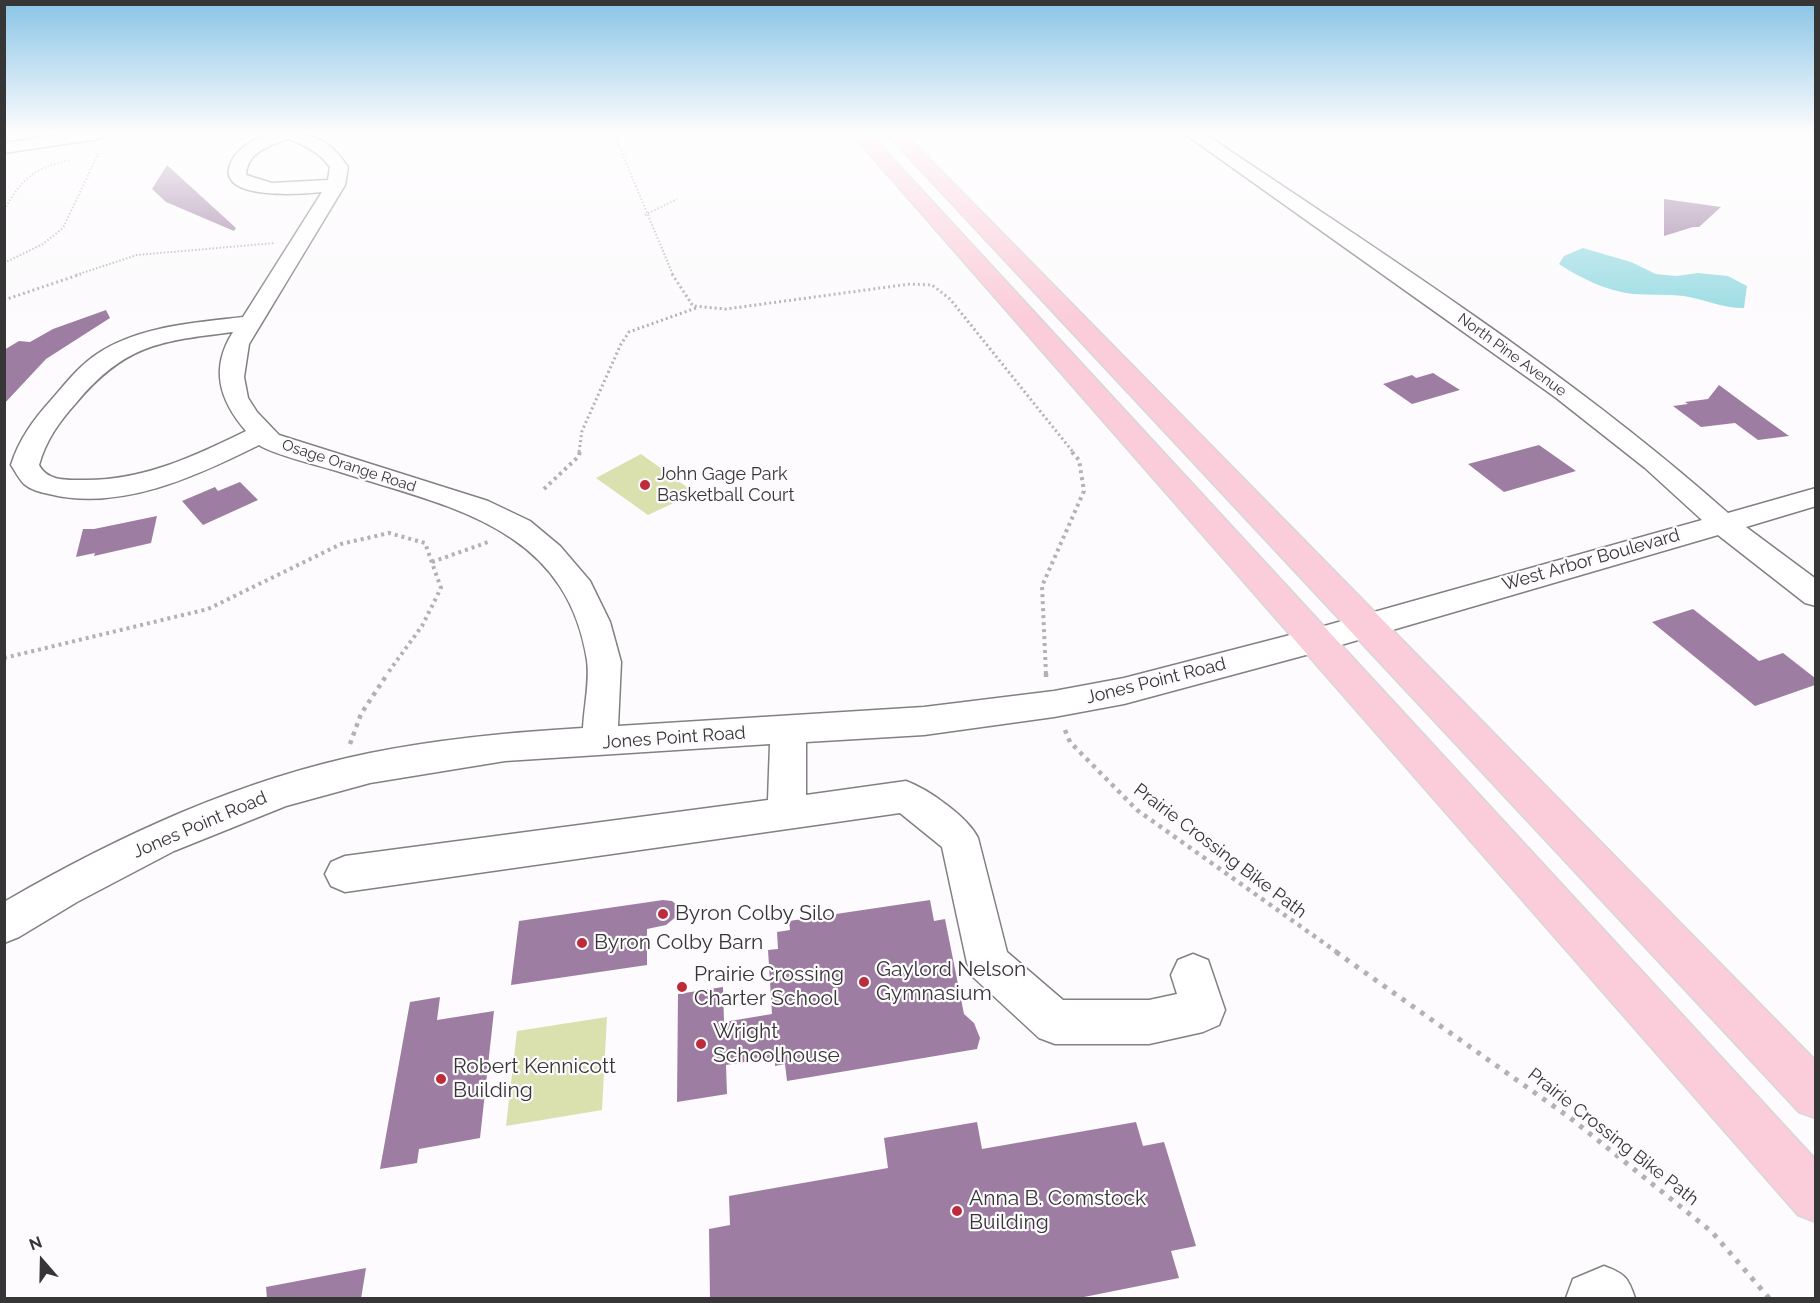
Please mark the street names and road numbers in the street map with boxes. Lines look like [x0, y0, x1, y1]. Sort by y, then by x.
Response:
street label: North Pine Avenue [1454, 310, 1570, 400]
street label: Osage Orange Road [280, 436, 418, 496]
street label: West Arbor Boulevard [1500, 524, 1682, 596]
street label: Jones Point Road [1084, 653, 1228, 709]
street label: Jones Point Road [602, 722, 746, 754]
street label: Prairie Crossing Bike Path [1129, 779, 1311, 923]
street label: Jones Point Road [130, 787, 270, 863]
street label: Prairie Crossing Bike Path [1523, 1064, 1703, 1210]

